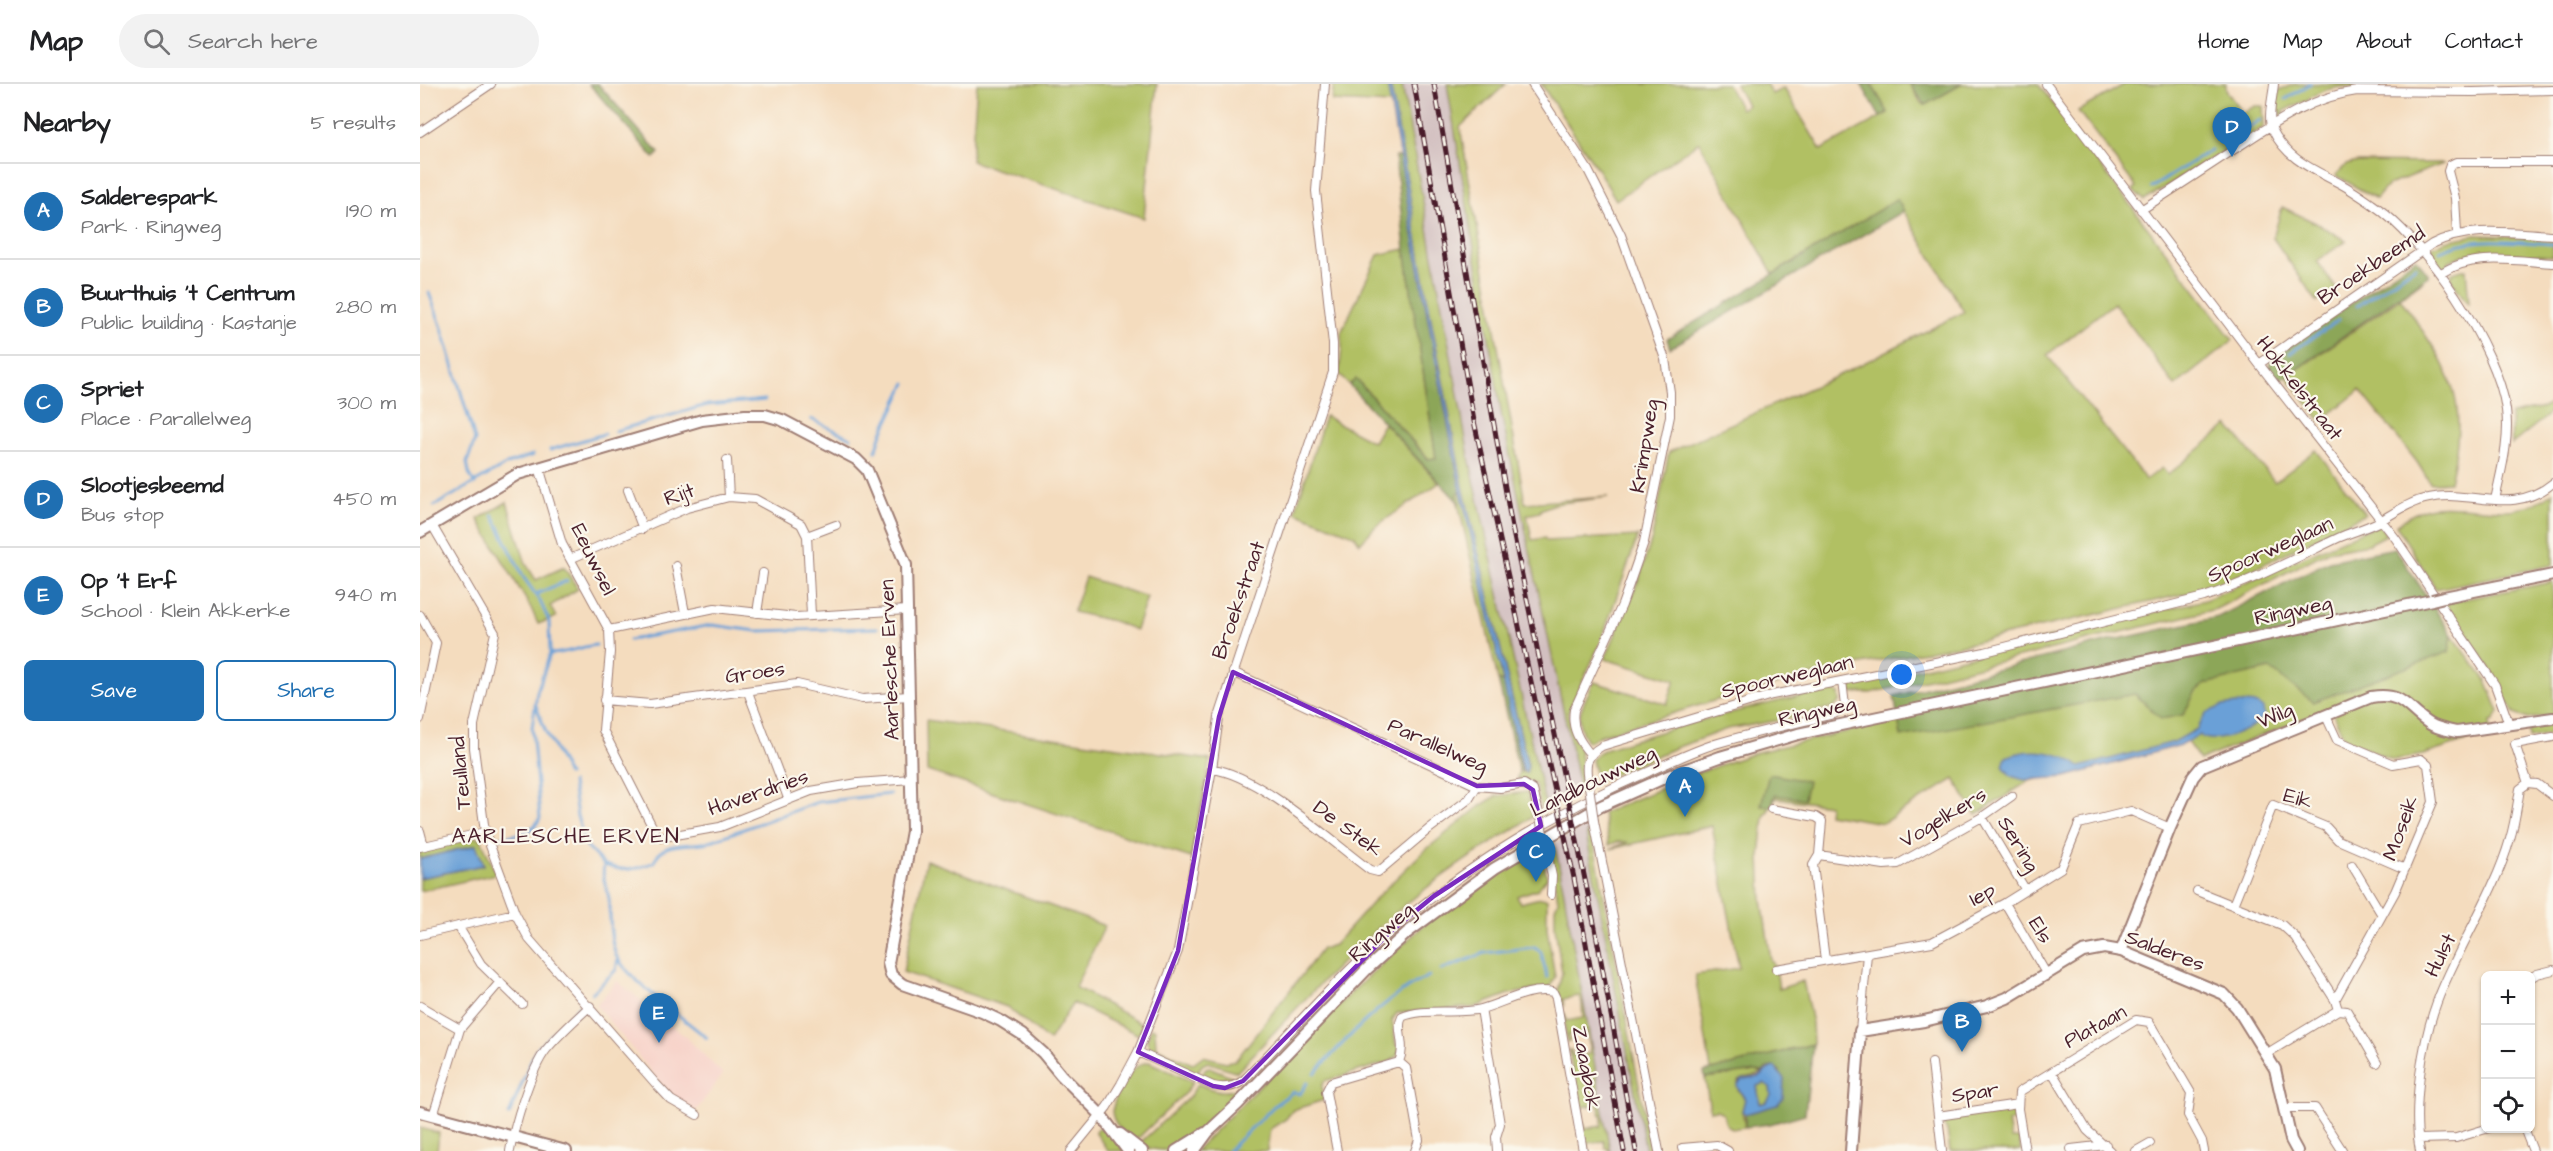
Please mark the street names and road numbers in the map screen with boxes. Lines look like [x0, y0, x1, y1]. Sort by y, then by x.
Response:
street label: Broekbeemd [2312, 219, 2431, 312]
street label: Hokkelstraat [2250, 330, 2350, 447]
street label: Krimpweg [1623, 397, 1668, 495]
street label: Rijt [660, 475, 699, 513]
street label: Spoorweglaan [2203, 509, 2338, 592]
street label: Eeuwsel [564, 518, 623, 600]
street label: Broekstraat [1205, 537, 1272, 663]
street label: Aarlesche Erven [872, 579, 907, 741]
street label: Ringweg [2252, 588, 2335, 635]
street label: Spoorweglaan [1718, 647, 1856, 708]
street label: Groes [723, 654, 787, 691]
street label: Ringweg [1776, 688, 1859, 736]
street label: Wilg [2253, 695, 2299, 738]
street label: Parallelweg [1382, 710, 1493, 782]
street label: Teulland [443, 735, 478, 811]
street label: Landbouwweg [1525, 738, 1662, 826]
street label: Haverdries [704, 762, 812, 823]
street label: Vogelkers [1894, 780, 1993, 857]
street label: Eik [2280, 780, 2316, 817]
street label: Moseik [2375, 792, 2426, 865]
street label: De Stek [1307, 793, 1389, 864]
street label: Sering [1989, 811, 2047, 879]
street label: Iep [1964, 875, 2001, 914]
street label: Ringweg [1342, 896, 1422, 971]
street label: Els [2021, 912, 2060, 949]
street label: Salderes [2121, 922, 2209, 979]
street label: Hulst [2417, 928, 2464, 982]
street label: Plataan [2059, 997, 2132, 1056]
street label: Zaagbok [1563, 1024, 1608, 1113]
street label: Spar [1950, 1075, 2001, 1111]

